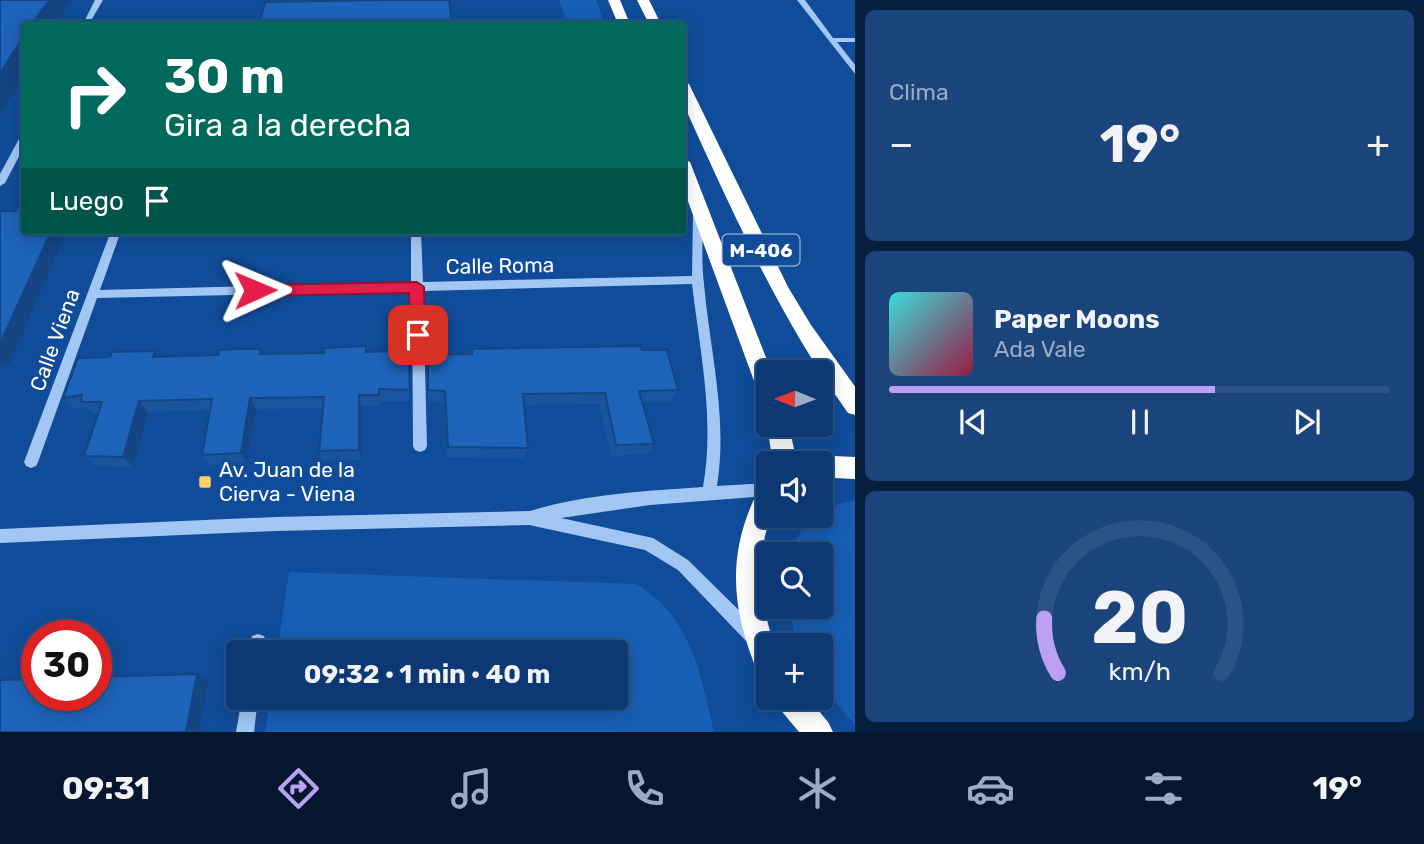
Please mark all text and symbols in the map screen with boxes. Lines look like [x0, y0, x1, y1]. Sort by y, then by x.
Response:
text: 30 m [164, 47, 285, 105]
icon: right [49, 49, 140, 140]
text: Clima [889, 78, 949, 106]
text: Gira a la derecha [164, 106, 411, 144]
text: 19° [1100, 113, 1180, 175]
text: − [889, 121, 914, 167]
text: + [1366, 121, 1390, 167]
icon: arrive [138, 182, 176, 220]
text: Luego [49, 186, 124, 217]
road number: M-406 [722, 234, 800, 266]
street label: Calle Roma [445, 252, 555, 279]
position arrow [218, 253, 292, 327]
street label: Calle Viena [24, 285, 85, 394]
text: Paper Moons [994, 304, 1160, 335]
pin [388, 305, 448, 365]
icon: arrive [399, 316, 437, 354]
text: Ada Vale [994, 335, 1086, 363]
north arrow [756, 360, 833, 438]
map controls [756, 360, 833, 710]
icon: previous [954, 403, 992, 441]
icon: pause [1121, 403, 1159, 441]
icon: next [1288, 403, 1326, 441]
button: sound [756, 451, 833, 528]
place label: Av. Juan de la Cierva - Viena [219, 457, 355, 506]
marker: Av. Juan de la Cierva - Viena [197, 474, 213, 490]
button: search [756, 542, 833, 619]
text: 20 [1091, 575, 1188, 661]
speed limit sign: 30 [21, 620, 112, 711]
button: + [756, 633, 833, 710]
text: km/h [1108, 656, 1171, 685]
text: 09:32 · 1 min · 40 m [304, 659, 550, 690]
icon: directions [274, 764, 323, 813]
icon: music [447, 764, 496, 813]
icon: phone [620, 764, 669, 813]
icon: climate [793, 764, 842, 813]
icon: car [966, 764, 1015, 813]
icon: filters [1139, 764, 1188, 813]
text: 09:31 [62, 769, 150, 807]
text: 19° [1312, 769, 1362, 807]

